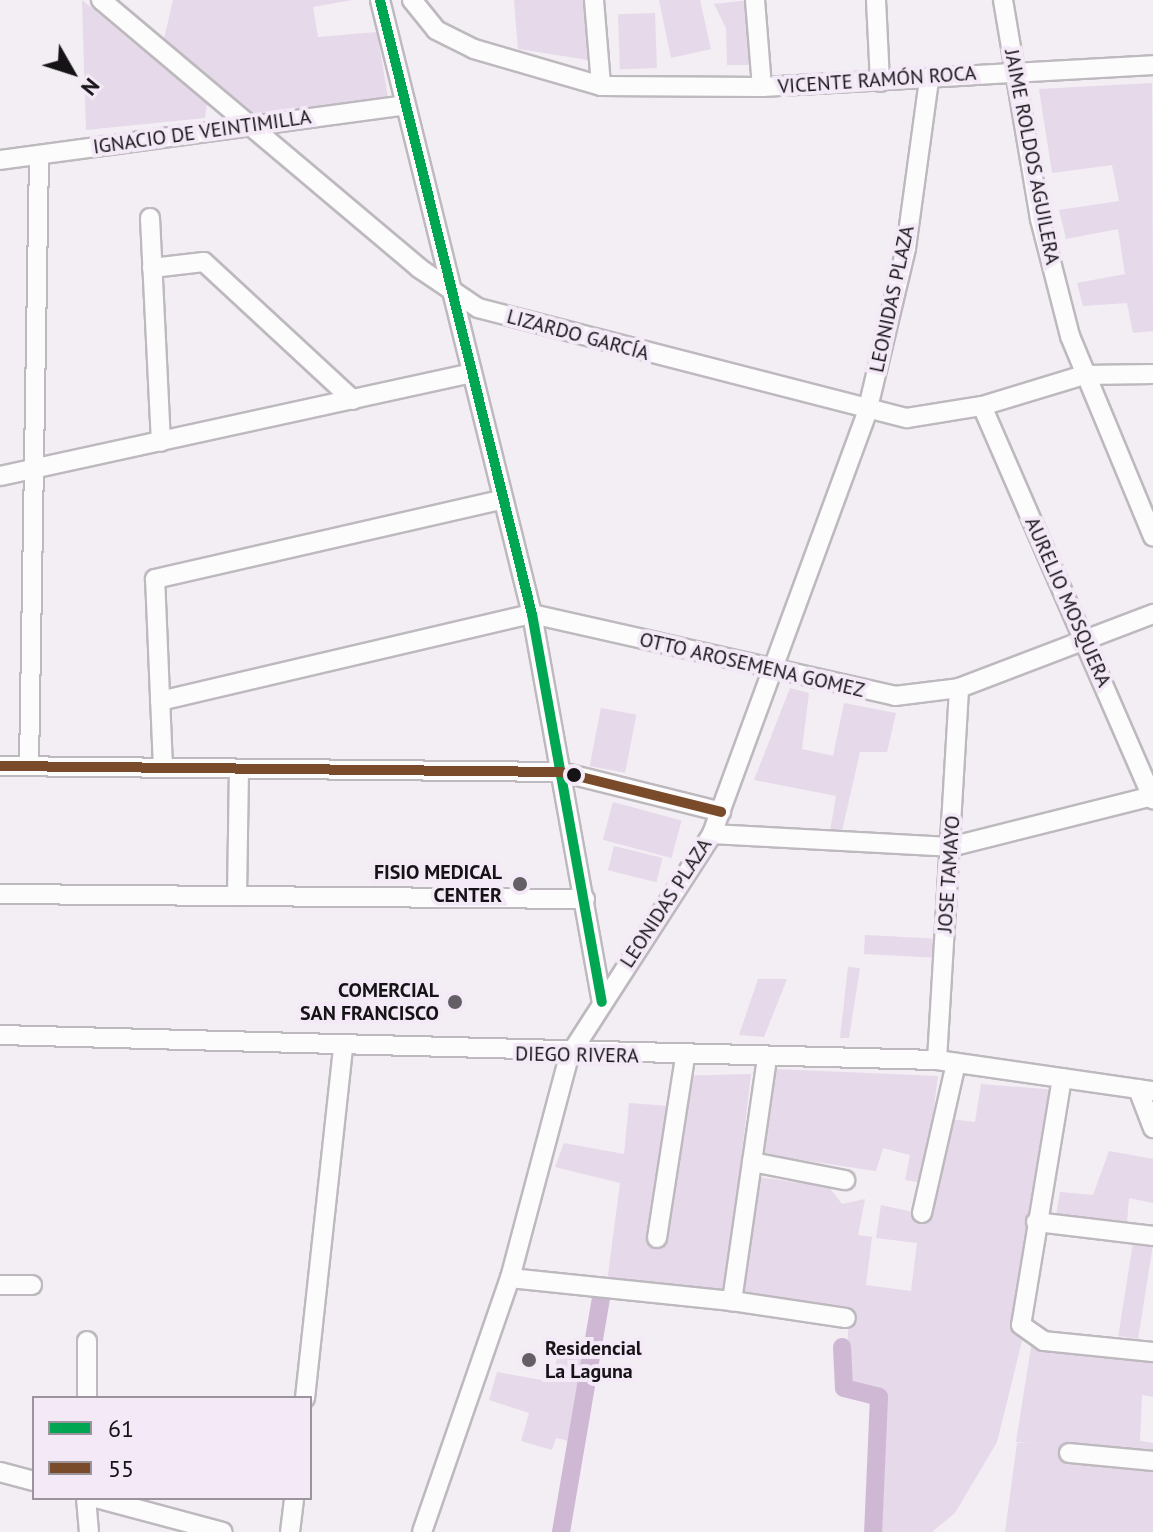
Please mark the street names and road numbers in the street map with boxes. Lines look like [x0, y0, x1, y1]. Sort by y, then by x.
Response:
street label: JAIME ROLDOS AGUILERA [999, 47, 1065, 267]
street label: VICENTE RAMÓN ROCA [777, 61, 977, 99]
street label: IGNACIO DE VEINTIMILLA [91, 105, 313, 159]
street label: LEONIDAS PLAZA [865, 223, 919, 375]
street label: LIZARDO GARCÍA [504, 304, 652, 366]
street label: AURELIO MOSQUERA [1020, 513, 1116, 691]
street label: OTTO AROSEMENA GOMEZ [637, 627, 867, 703]
street label: JOSE TAMAYO [933, 814, 965, 934]
street label: LEONIDAS PLAZA [615, 834, 717, 972]
street label: DIEGO RIVERA [515, 1042, 639, 1068]

